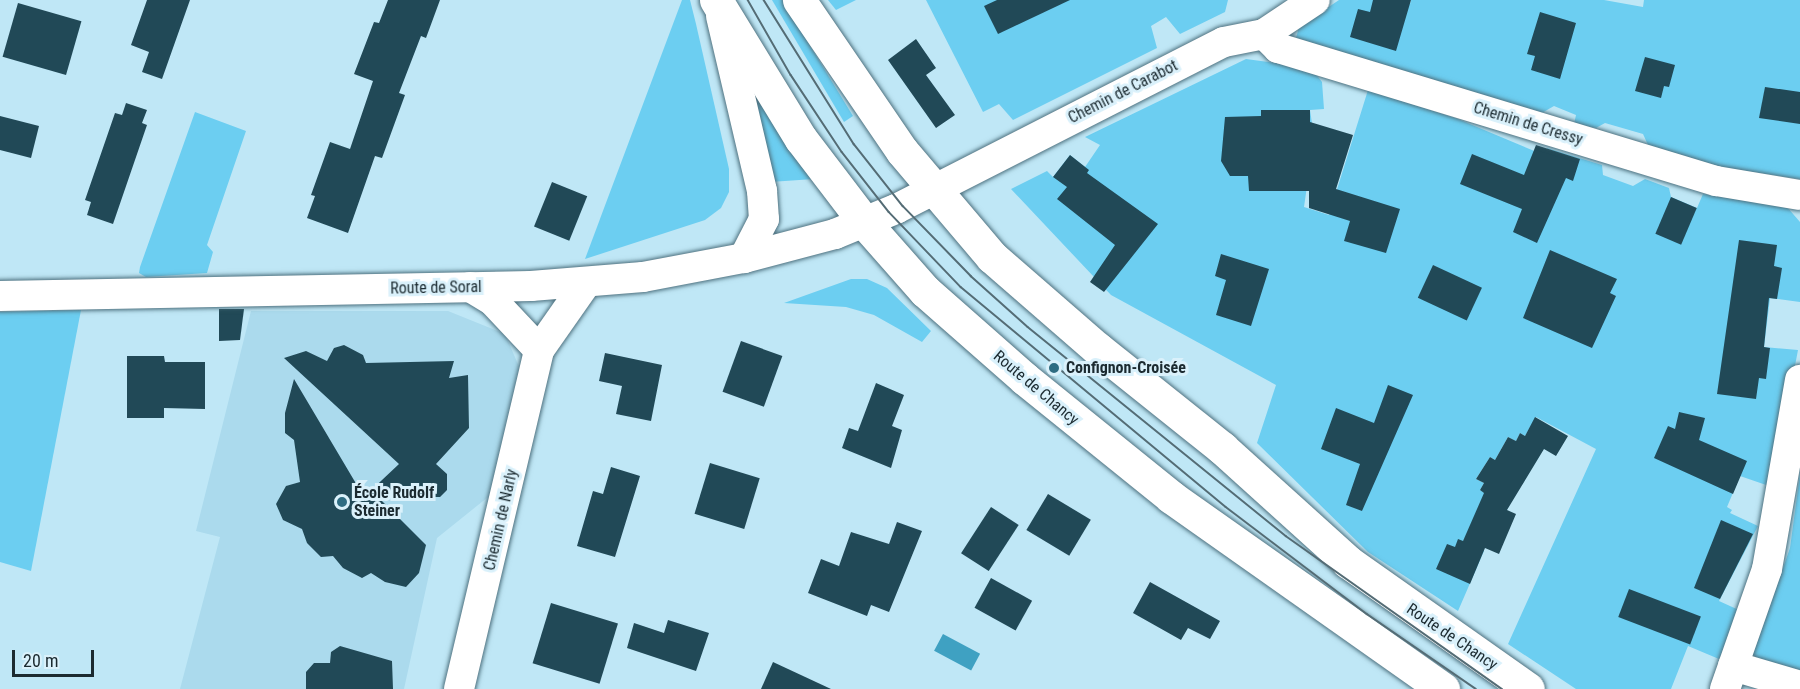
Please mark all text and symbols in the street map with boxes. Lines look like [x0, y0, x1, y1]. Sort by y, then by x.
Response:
street label: Chemin de Carabot [1065, 56, 1181, 128]
street label: Chemin de Cressy [1471, 98, 1585, 150]
street label: Route de Soral [390, 278, 482, 298]
street label: Route de Chancy [989, 347, 1083, 429]
place label: Confignon-Croisée [1066, 358, 1186, 378]
marker: Confignon-Croisée [1047, 361, 1061, 375]
street label: Chemin de Narly [480, 467, 522, 573]
place label: École Rudolf Steiner [354, 483, 434, 521]
marker: École Rudolf Steiner [335, 495, 349, 509]
street label: Route de Chancy [1403, 600, 1501, 674]
scale bar [15, 638, 98, 676]
text: 20 m [23, 650, 58, 671]

